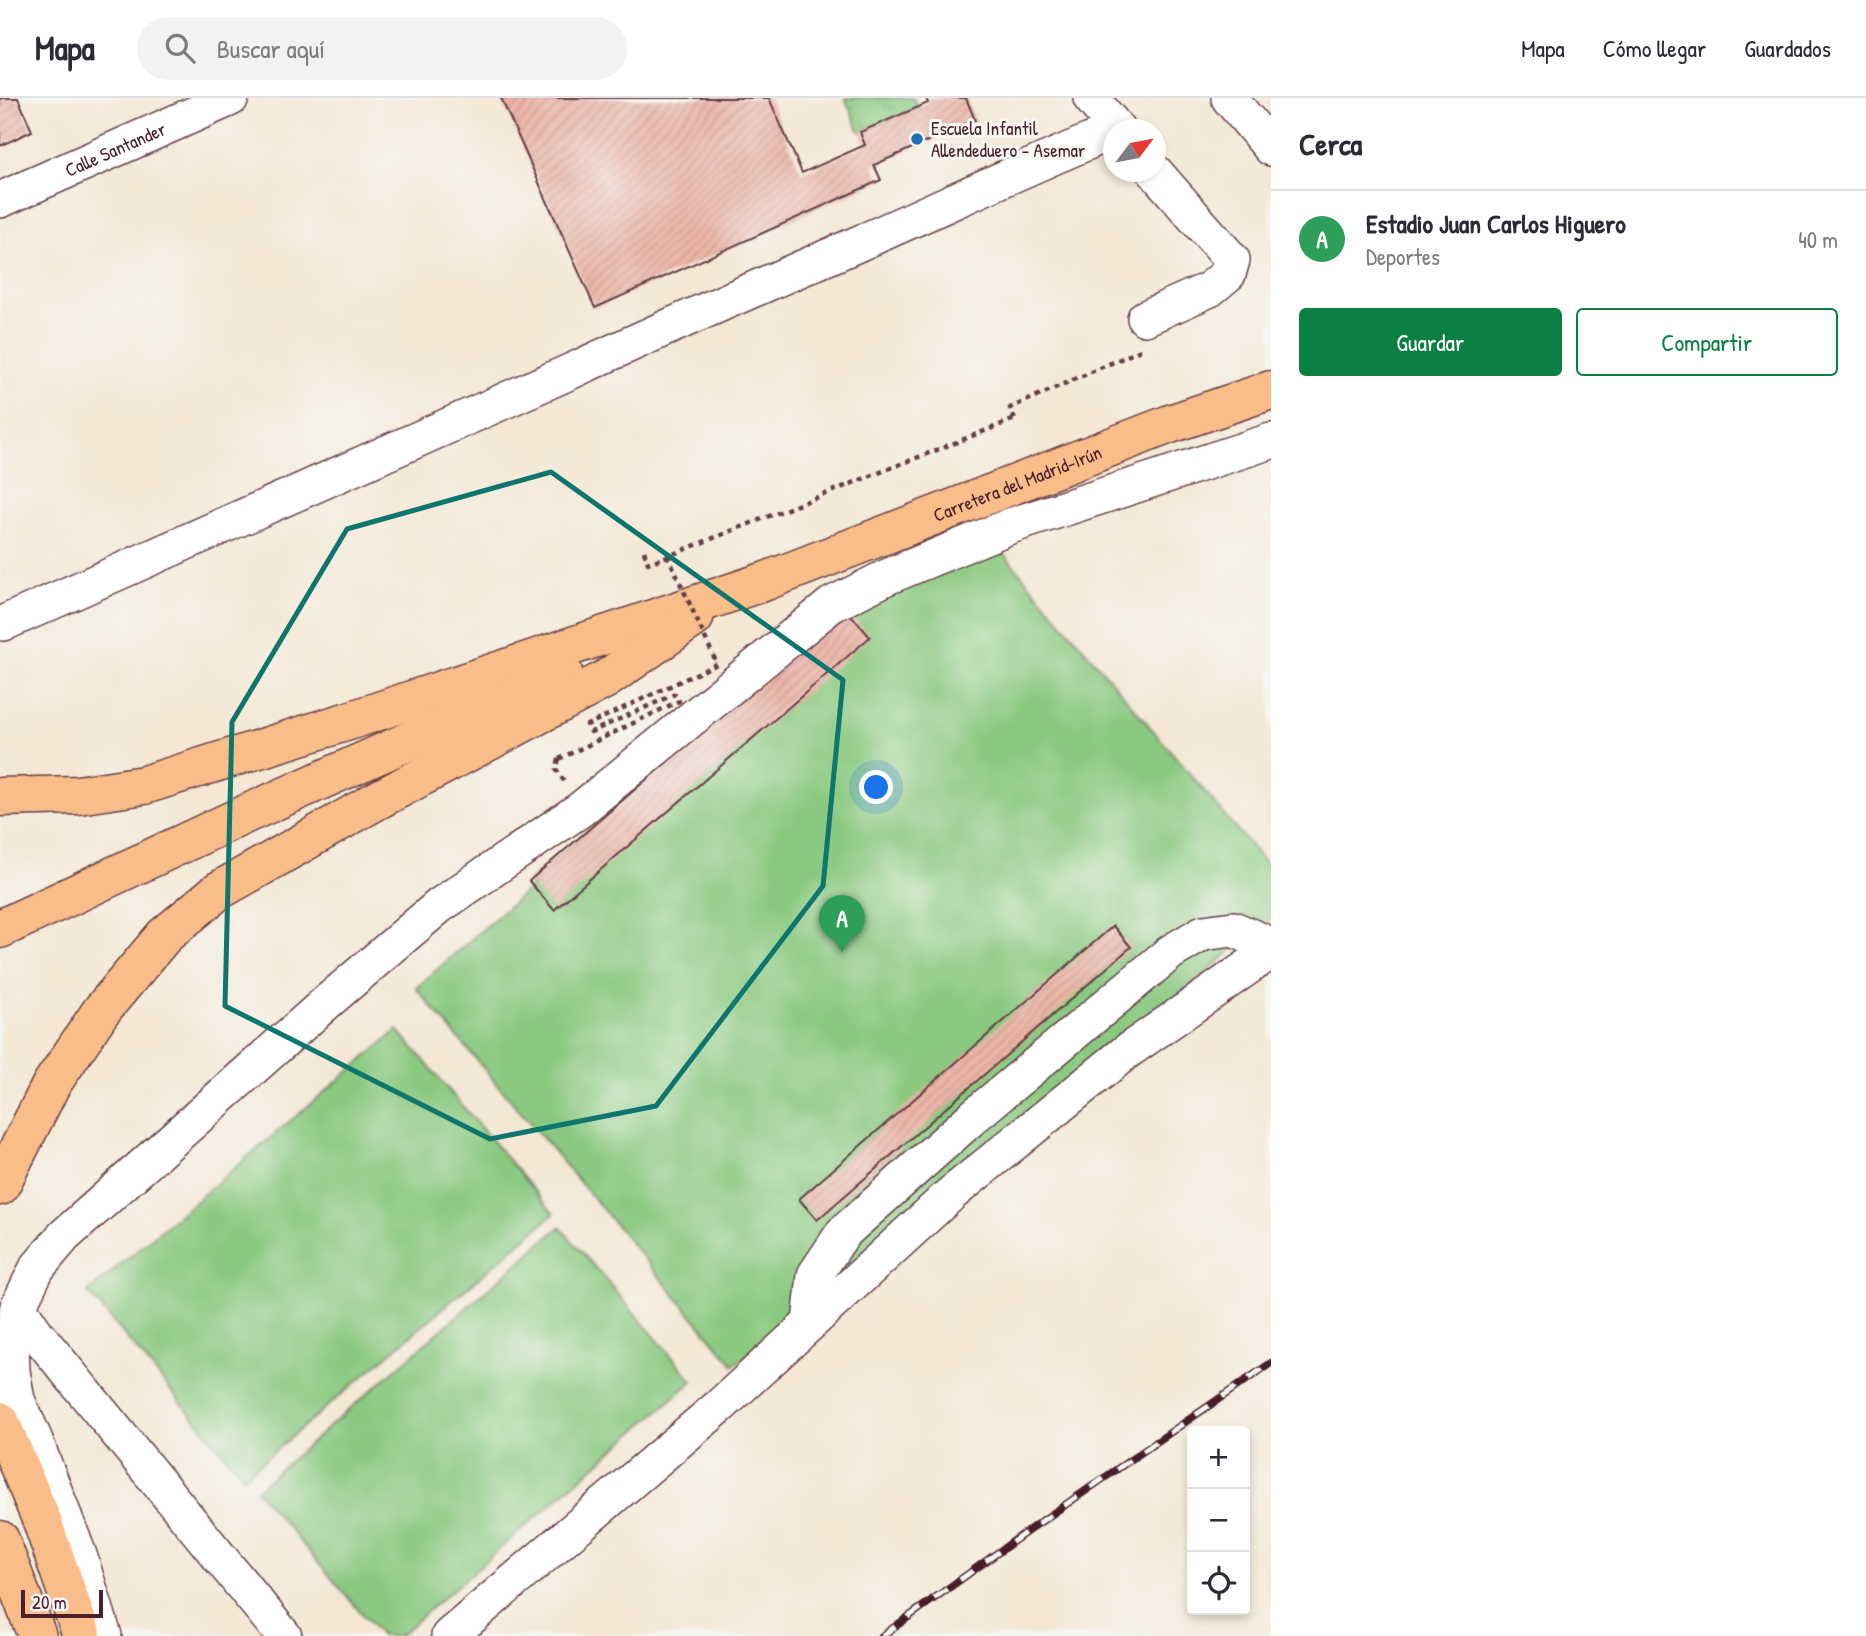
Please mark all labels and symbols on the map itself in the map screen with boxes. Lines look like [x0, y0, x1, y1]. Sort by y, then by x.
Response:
street label: Calle Santander [61, 115, 170, 183]
place label: Escuela Infantil Allendeduero - Asemar [931, 115, 1086, 163]
north arrow [1103, 119, 1166, 182]
marker: Escuela Infantil Allendeduero - Asemar [909, 131, 925, 147]
street label: Carretera del Madrid-Irún [929, 439, 1105, 528]
your location [859, 770, 893, 804]
pin: A [819, 895, 865, 953]
scale bar [21, 1587, 103, 1619]

